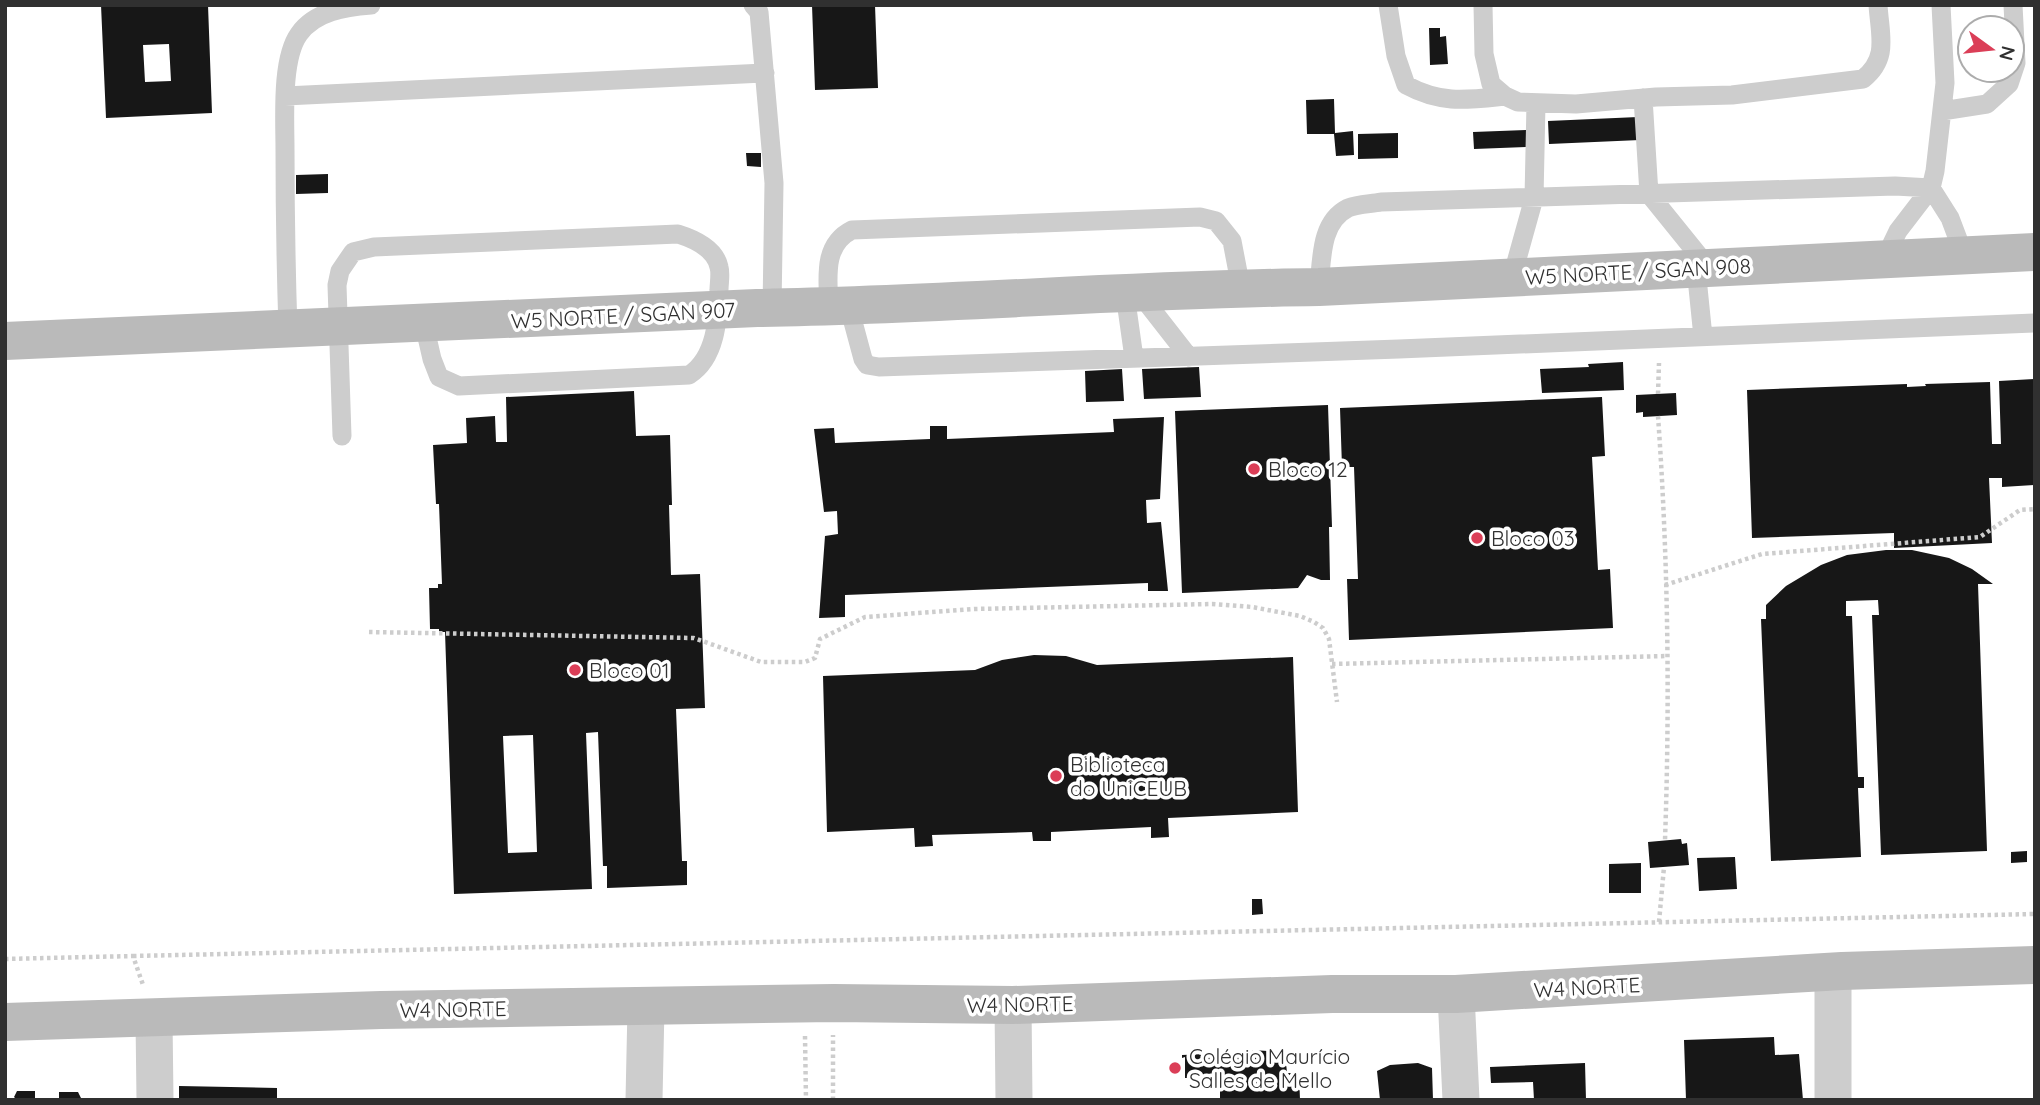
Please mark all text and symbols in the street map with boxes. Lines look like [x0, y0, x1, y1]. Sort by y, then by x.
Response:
north arrow [1956, 14, 2026, 84]
text: N [1994, 44, 2021, 63]
street label: W5 NORTE / SGAN 908 [1524, 252, 1752, 290]
street label: W5 NORTE / SGAN 907 [510, 296, 736, 334]
place label: Bloco 12 [1268, 456, 1348, 482]
marker: Bloco 12 [1246, 461, 1262, 477]
place label: Bloco 03 [1491, 525, 1575, 551]
marker: Bloco 03 [1469, 530, 1485, 546]
place label: Bloco 01 [589, 657, 669, 683]
marker: Bloco 01 [567, 662, 583, 678]
place label: Biblioteca do UniCEUB [1070, 751, 1187, 801]
marker: Biblioteca do UniCEUB [1048, 768, 1064, 784]
street label: W4 NORTE [1533, 971, 1641, 1003]
street label: W4 NORTE [966, 990, 1074, 1018]
street label: W4 NORTE [399, 995, 507, 1023]
place label: Colégio Maurício Salles de Mello [1189, 1043, 1350, 1093]
marker: Colégio Maurício Salles de Mello [1167, 1060, 1183, 1076]

